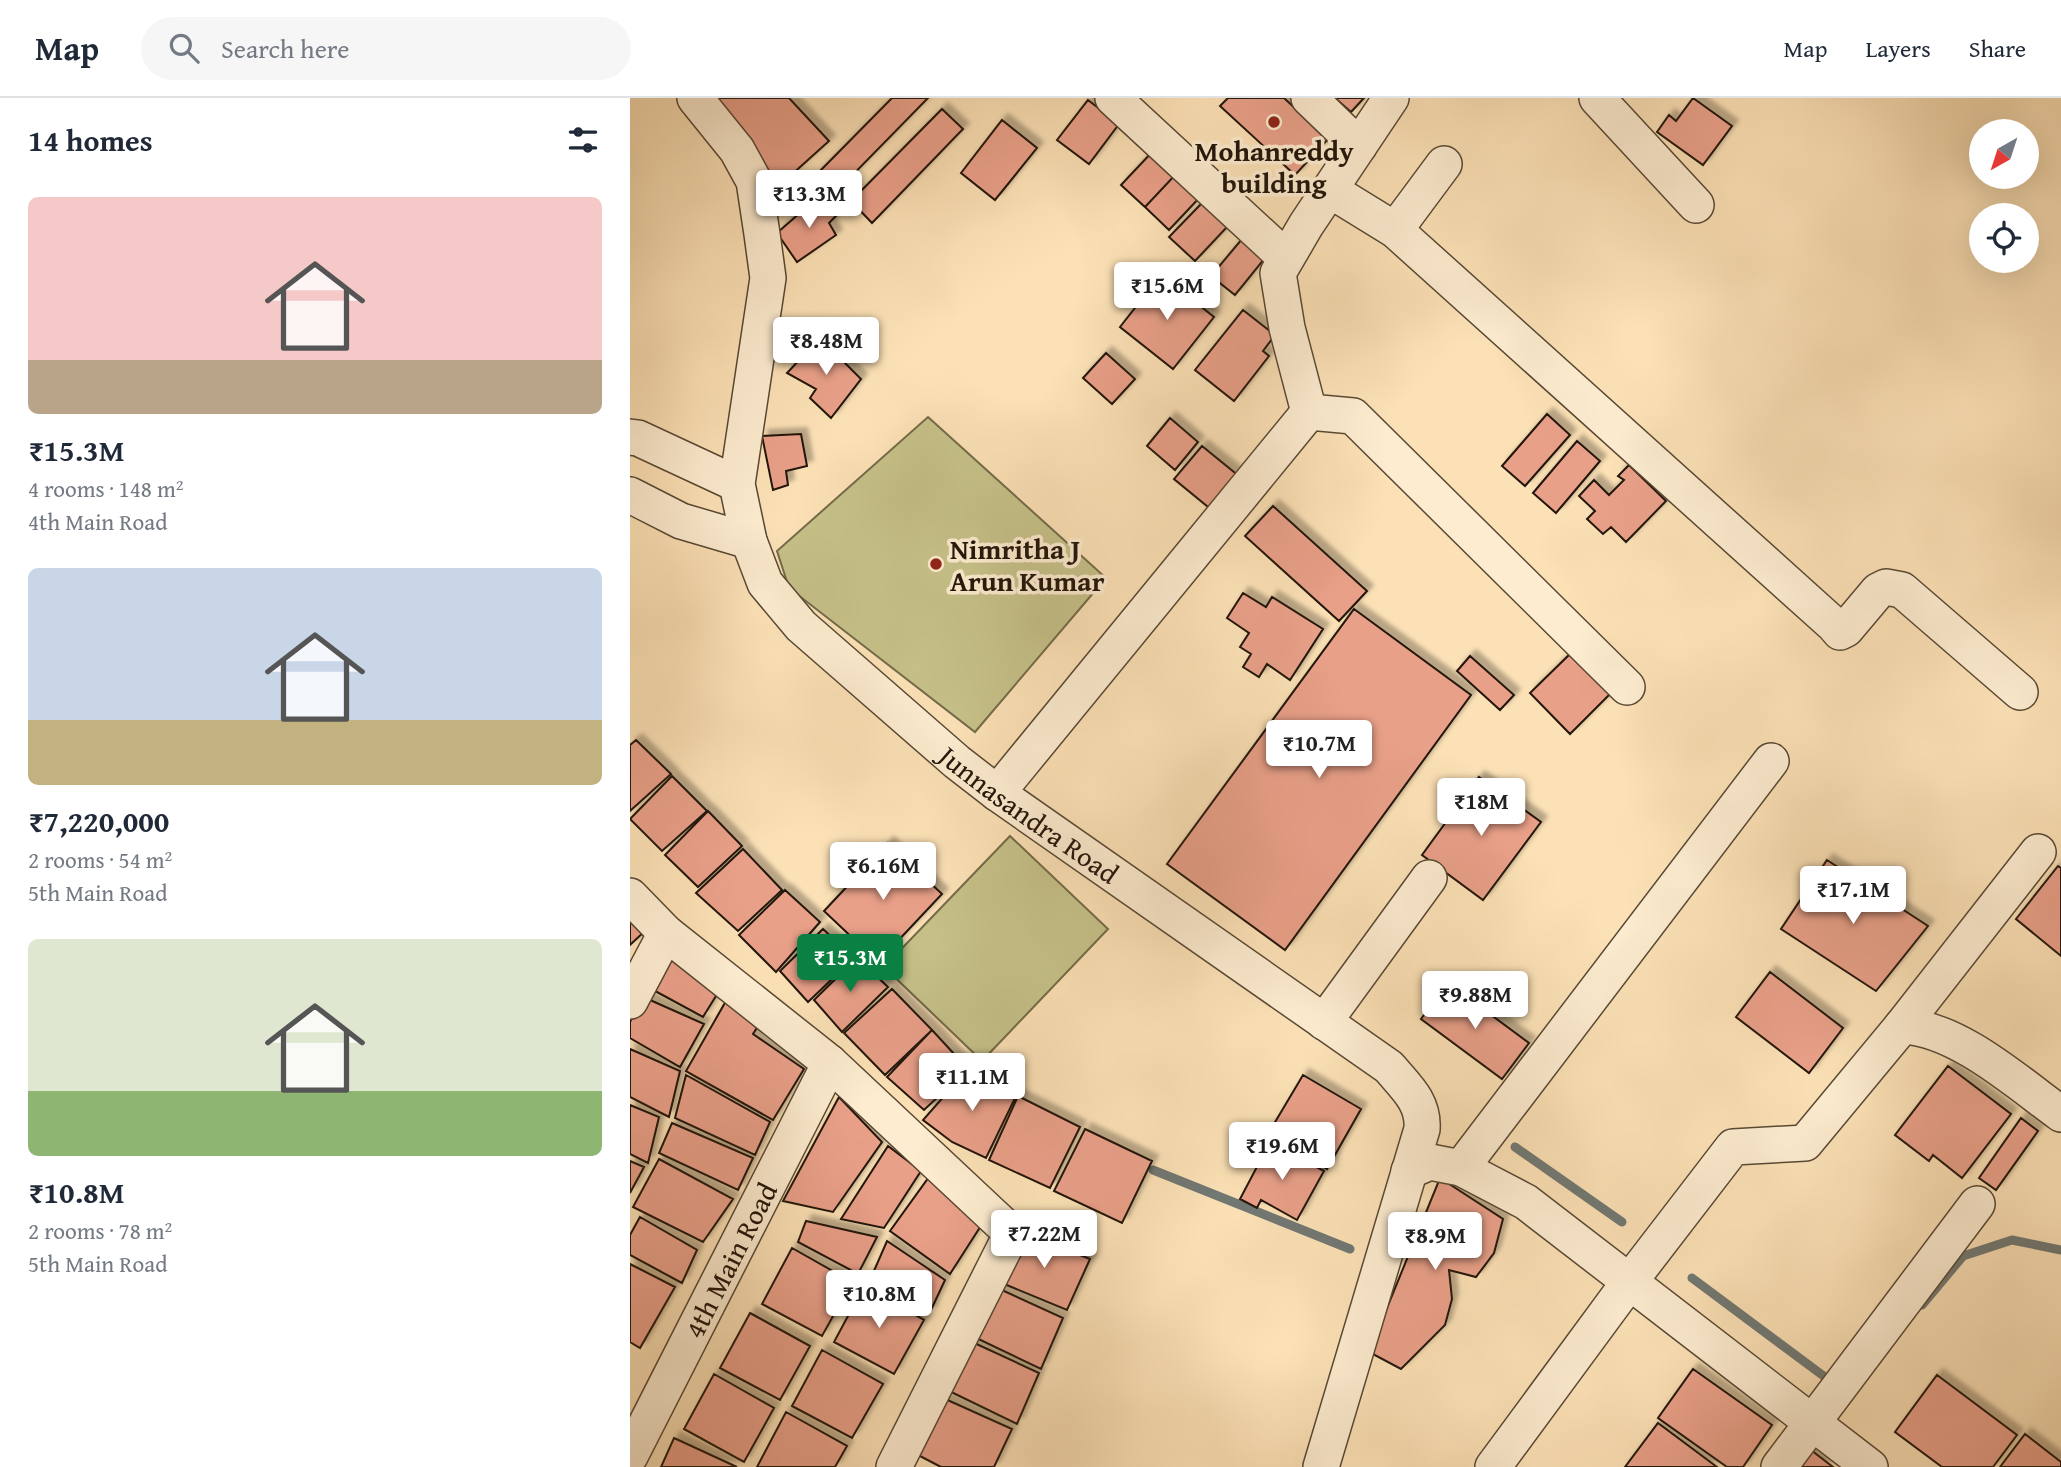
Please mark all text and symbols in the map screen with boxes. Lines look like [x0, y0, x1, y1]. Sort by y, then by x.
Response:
search box [141, 17, 631, 80]
text: Map [35, 24, 99, 72]
icon: search [165, 29, 203, 67]
text: Search here [221, 29, 349, 68]
text: Map [1784, 31, 1827, 66]
text: Layers [1865, 31, 1931, 66]
text: Share [1969, 31, 2026, 66]
marker: Mohanreddy building [1266, 114, 1282, 130]
text: 14 homes [28, 118, 153, 162]
north arrow [1969, 119, 2039, 189]
map controls [1969, 119, 2039, 273]
icon: filters [564, 121, 602, 159]
place label: Mohanreddy building [1194, 130, 1354, 203]
pin: ₹13.3M [752, 170, 866, 230]
text: ₹13.3M [772, 176, 846, 209]
button: locate [1969, 203, 2039, 273]
icon: home [252, 243, 378, 369]
pin: ₹15.6M [1110, 262, 1224, 322]
text: ₹15.6M [1130, 268, 1204, 301]
pin: ₹8.48M [769, 317, 883, 377]
text: ₹8.48M [789, 323, 863, 356]
text: ₹15.3M [28, 428, 124, 472]
text: 4 rooms · 148 m² [28, 472, 183, 505]
text: 4th Main Road [28, 505, 167, 538]
place label: Nimritha J Arun Kumar [950, 528, 1105, 601]
marker: Nimritha J Arun Kumar [928, 556, 944, 572]
icon: home [252, 614, 378, 740]
pin: ₹10.7M [1262, 720, 1376, 780]
text: ₹10.7M [1282, 726, 1356, 759]
street label: Junnasandra Road [928, 733, 1128, 893]
pin: ₹18M [1440, 778, 1522, 838]
text: ₹18M [1453, 784, 1509, 817]
text: ₹7,220,000 [28, 799, 169, 843]
pin: ₹6.16M [826, 842, 940, 902]
text: 2 rooms · 54 m² [28, 843, 172, 876]
text: ₹6.16M [846, 848, 920, 881]
pin: ₹17.1M [1796, 866, 1910, 926]
text: ₹17.1M [1816, 872, 1890, 905]
text: 5th Main Road [28, 876, 167, 909]
pin: ₹15.3M [793, 934, 907, 994]
text: ₹15.3M [813, 940, 887, 973]
pin: ₹9.88M [1418, 972, 1532, 1031]
text: ₹9.88M [1438, 977, 1512, 1010]
icon: home [252, 985, 378, 1111]
pin: ₹11.1M [915, 1054, 1029, 1113]
text: ₹11.1M [935, 1059, 1009, 1092]
pin: ₹19.6M [1225, 1122, 1339, 1182]
text: ₹19.6M [1245, 1128, 1319, 1161]
text: ₹10.8M [28, 1170, 124, 1214]
street label: 4th Main Road [673, 1175, 787, 1345]
pin: ₹7.22M [987, 1210, 1101, 1270]
pin: ₹8.9M [1386, 1212, 1484, 1272]
text: 2 rooms · 78 m² [28, 1214, 172, 1247]
text: ₹7.22M [1007, 1216, 1081, 1249]
text: ₹8.9M [1404, 1218, 1466, 1251]
text: 5th Main Road [28, 1247, 167, 1280]
pin: ₹10.8M [822, 1270, 936, 1330]
text: ₹10.8M [842, 1276, 916, 1309]

